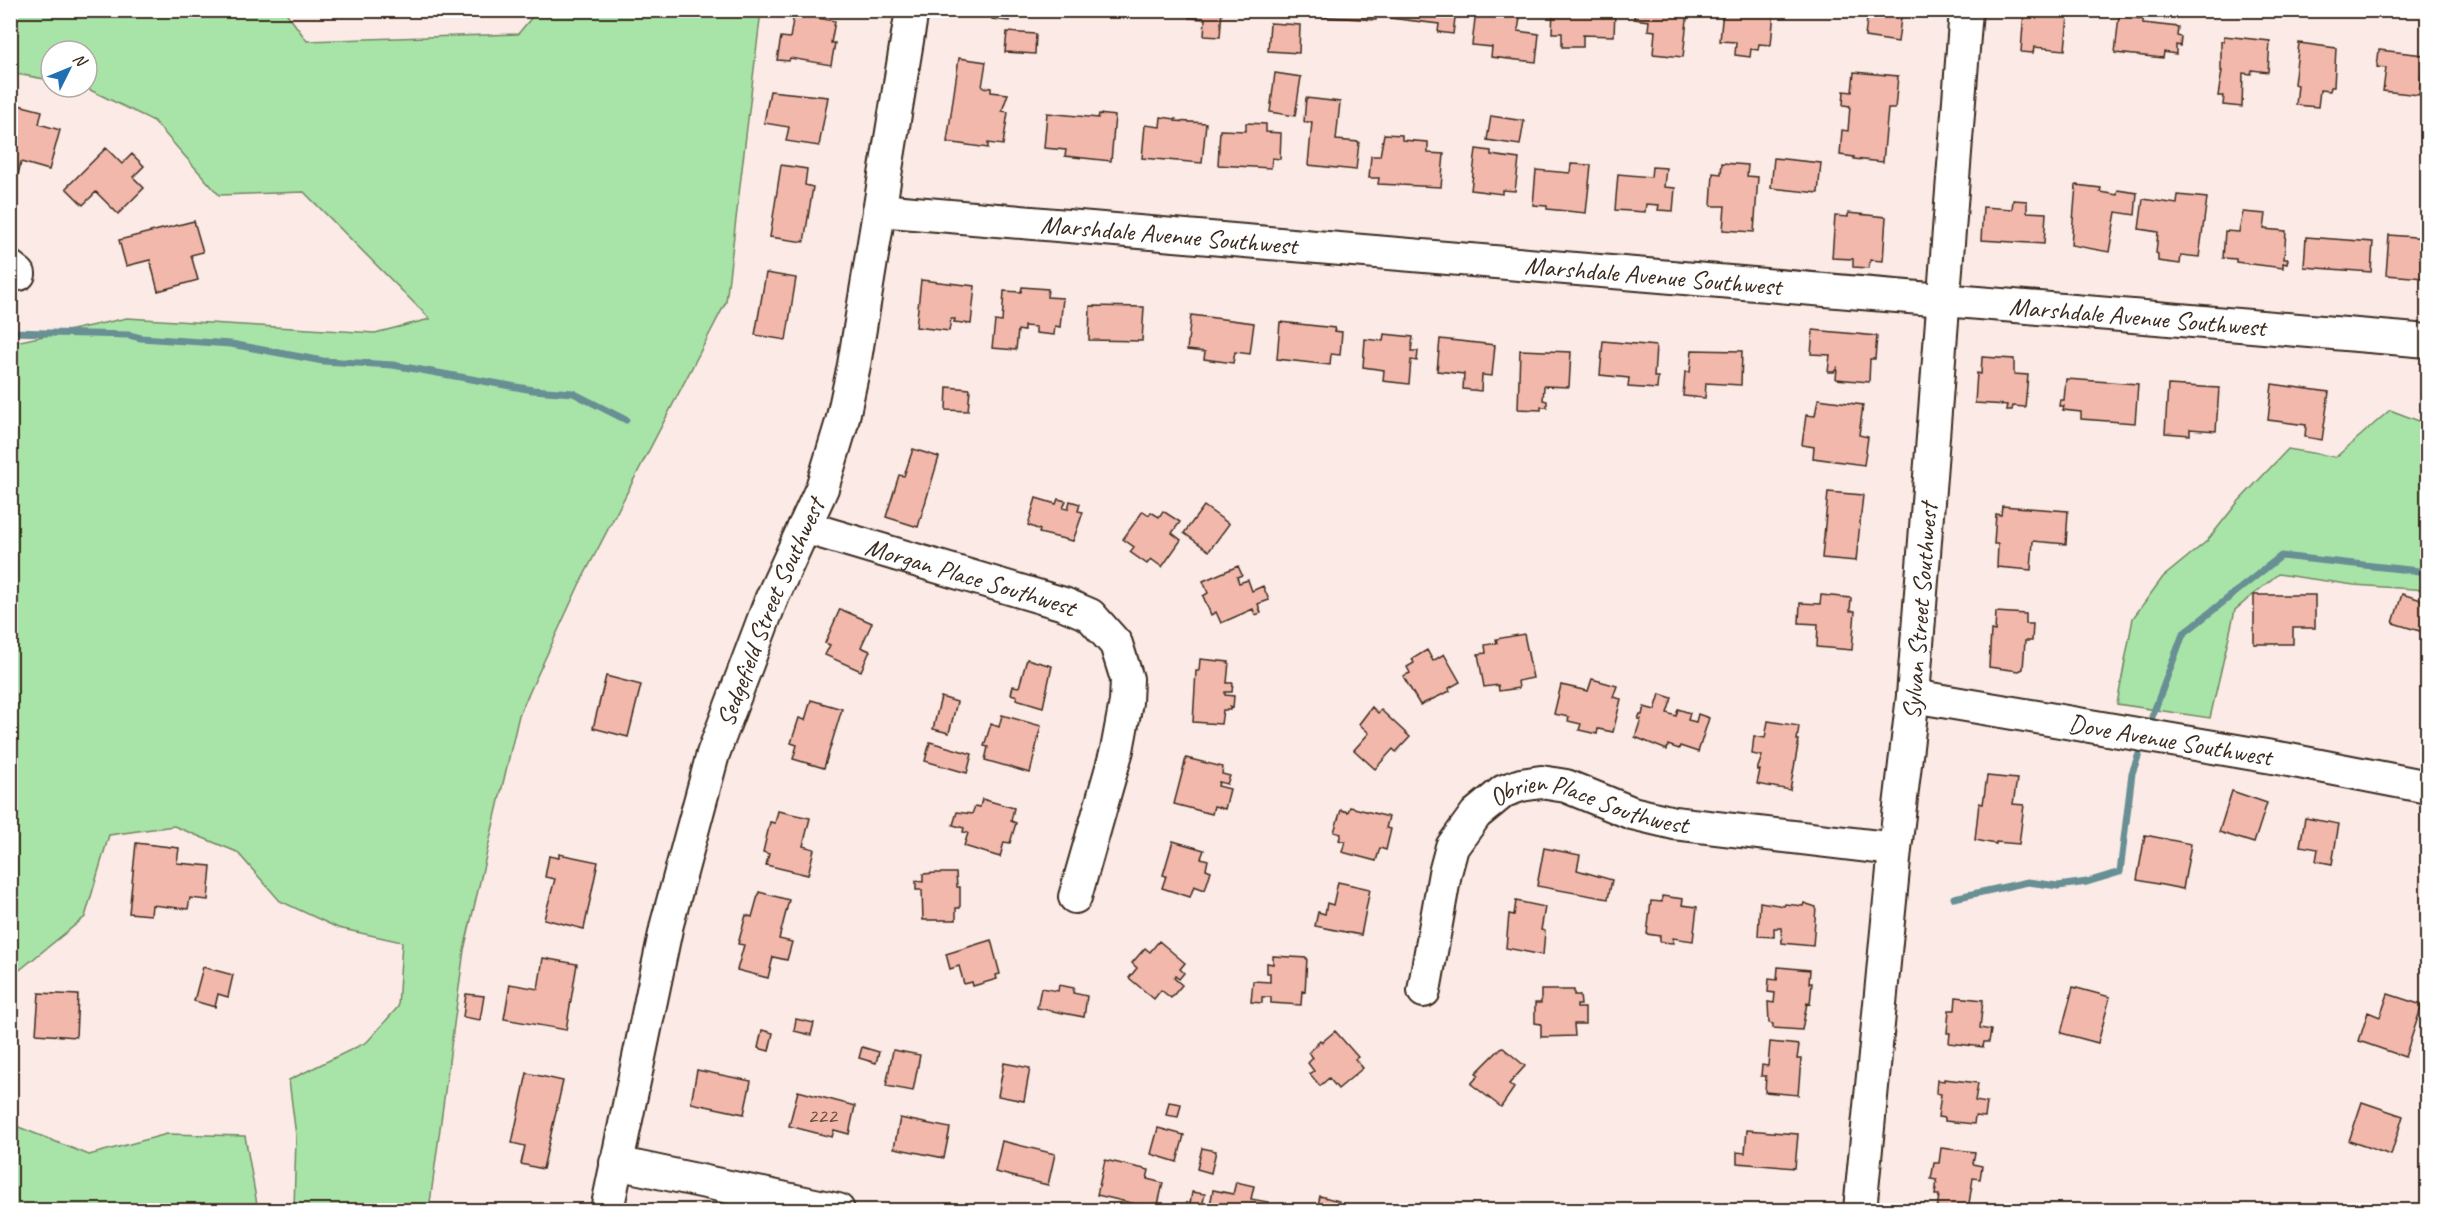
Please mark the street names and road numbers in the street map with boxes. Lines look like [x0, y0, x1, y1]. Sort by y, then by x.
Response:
street label: Marshdale Avenue Southwest [1039, 207, 1301, 262]
street label: Marshdale Avenue Southwest [1524, 248, 1785, 303]
street label: Marshdale Avenue Southwest [2008, 289, 2269, 344]
street label: Sedgefield Street Southwest [708, 490, 833, 731]
street label: Sylvan Street Southwest [1894, 498, 1945, 721]
street label: Morgan Place Southwest [862, 530, 1083, 625]
street label: Dove Avenue Southwest [2066, 706, 2277, 774]
street label: Obrien Place Southwest [1481, 765, 1692, 841]

